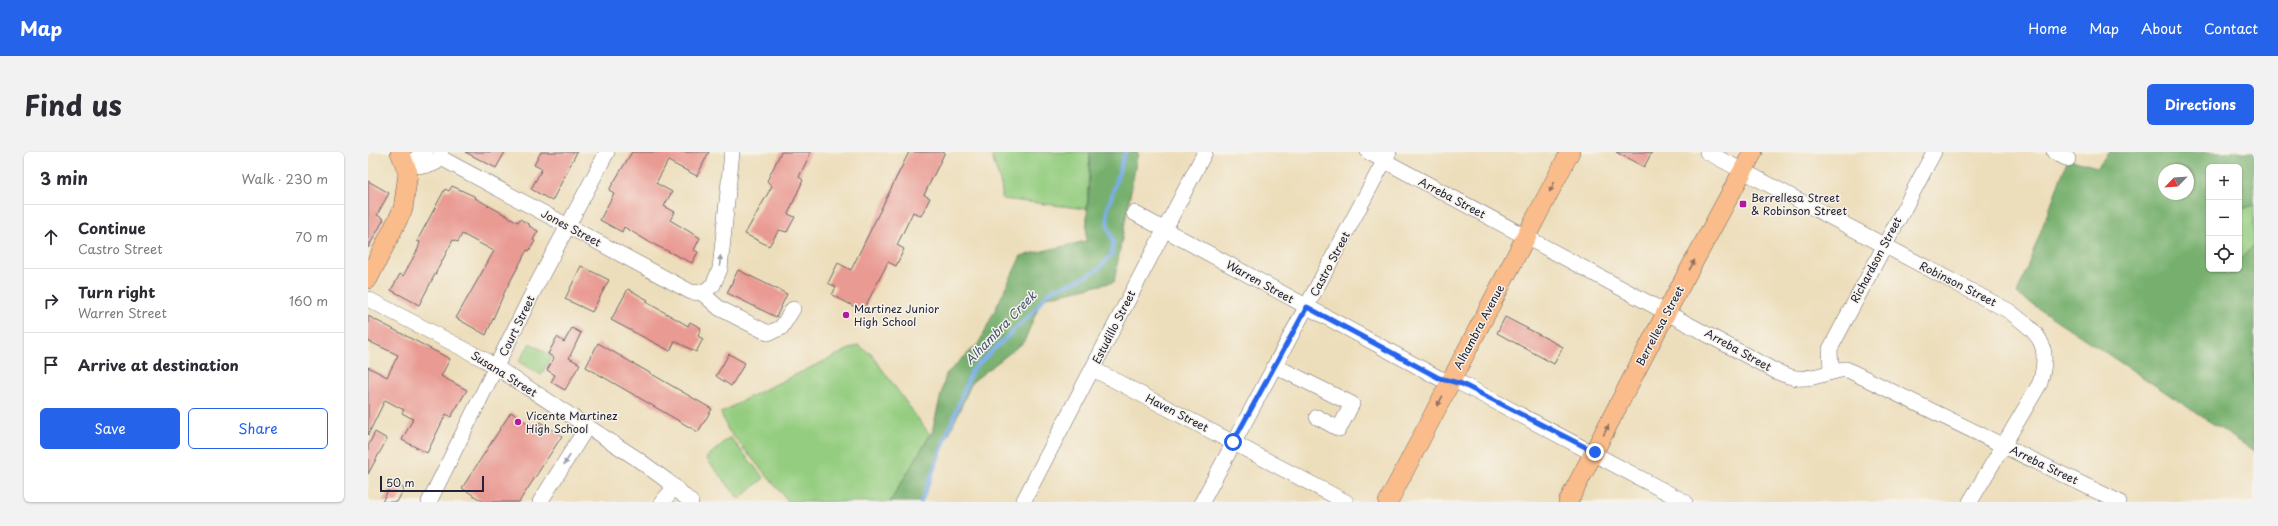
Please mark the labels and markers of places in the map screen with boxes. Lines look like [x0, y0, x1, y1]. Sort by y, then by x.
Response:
place label: Berrellesa Street & Robinson Street [1751, 189, 1848, 219]
marker: Berrellesa Street & Robinson Street [1738, 199, 1748, 209]
place label: Martinez Junior High School [854, 300, 939, 330]
marker: Martinez Junior High School [841, 310, 851, 320]
place label: Vicente Martinez High School [526, 407, 617, 437]
marker: Vicente Martinez High School [513, 417, 523, 427]

